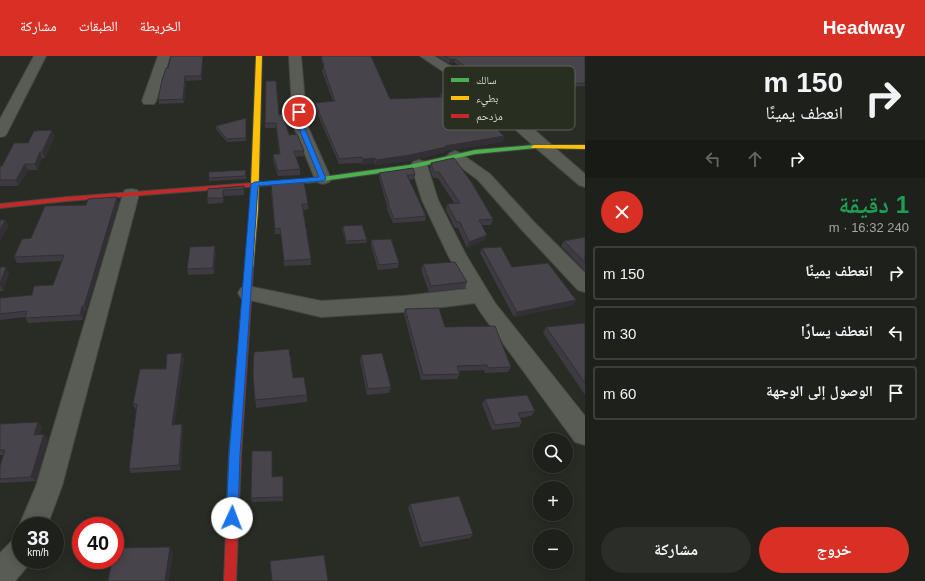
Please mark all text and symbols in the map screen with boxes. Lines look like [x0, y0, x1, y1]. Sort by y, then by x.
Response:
text: Headway [823, 17, 905, 38]
text: مشاركة [20, 18, 57, 34]
text: الطبقات [79, 18, 118, 34]
text: الخريطة [140, 18, 181, 34]
legend [443, 66, 575, 130]
text: 150 m [764, 67, 843, 98]
icon: right [857, 72, 909, 124]
text: سالك [476, 74, 496, 86]
text: بطيء [476, 92, 498, 107]
pin [282, 95, 316, 129]
icon: arrive [288, 101, 310, 123]
text: انعطف يمينًا [765, 103, 843, 123]
text: مزدحم [476, 110, 503, 124]
icon: left [702, 148, 724, 170]
icon: ahead [744, 148, 766, 170]
icon: right [786, 148, 808, 170]
button: close [601, 191, 643, 233]
text: 1 دقيقة [839, 191, 909, 218]
text: 240 m · 16:32 [829, 220, 909, 235]
text: انعطف يمينًا [805, 262, 873, 279]
icon: right [885, 262, 907, 284]
text: 150 m [603, 265, 645, 282]
text: انعطف يسارًا [801, 322, 873, 339]
icon: left [885, 322, 907, 344]
text: 30 m [603, 325, 636, 342]
text: الوصول إلى الوجهة [766, 382, 873, 399]
icon: arrive [885, 382, 907, 404]
text: 60 m [603, 385, 636, 402]
map controls [533, 433, 573, 569]
button: search [533, 433, 573, 473]
button: + [533, 481, 573, 521]
position arrow [211, 497, 253, 539]
speed limit sign: 40 [72, 517, 124, 569]
text: 38 [27, 527, 49, 549]
button: مشاركة [601, 527, 751, 573]
button: خروج [759, 527, 909, 573]
button: − [533, 529, 573, 569]
text: km/h [27, 547, 49, 558]

